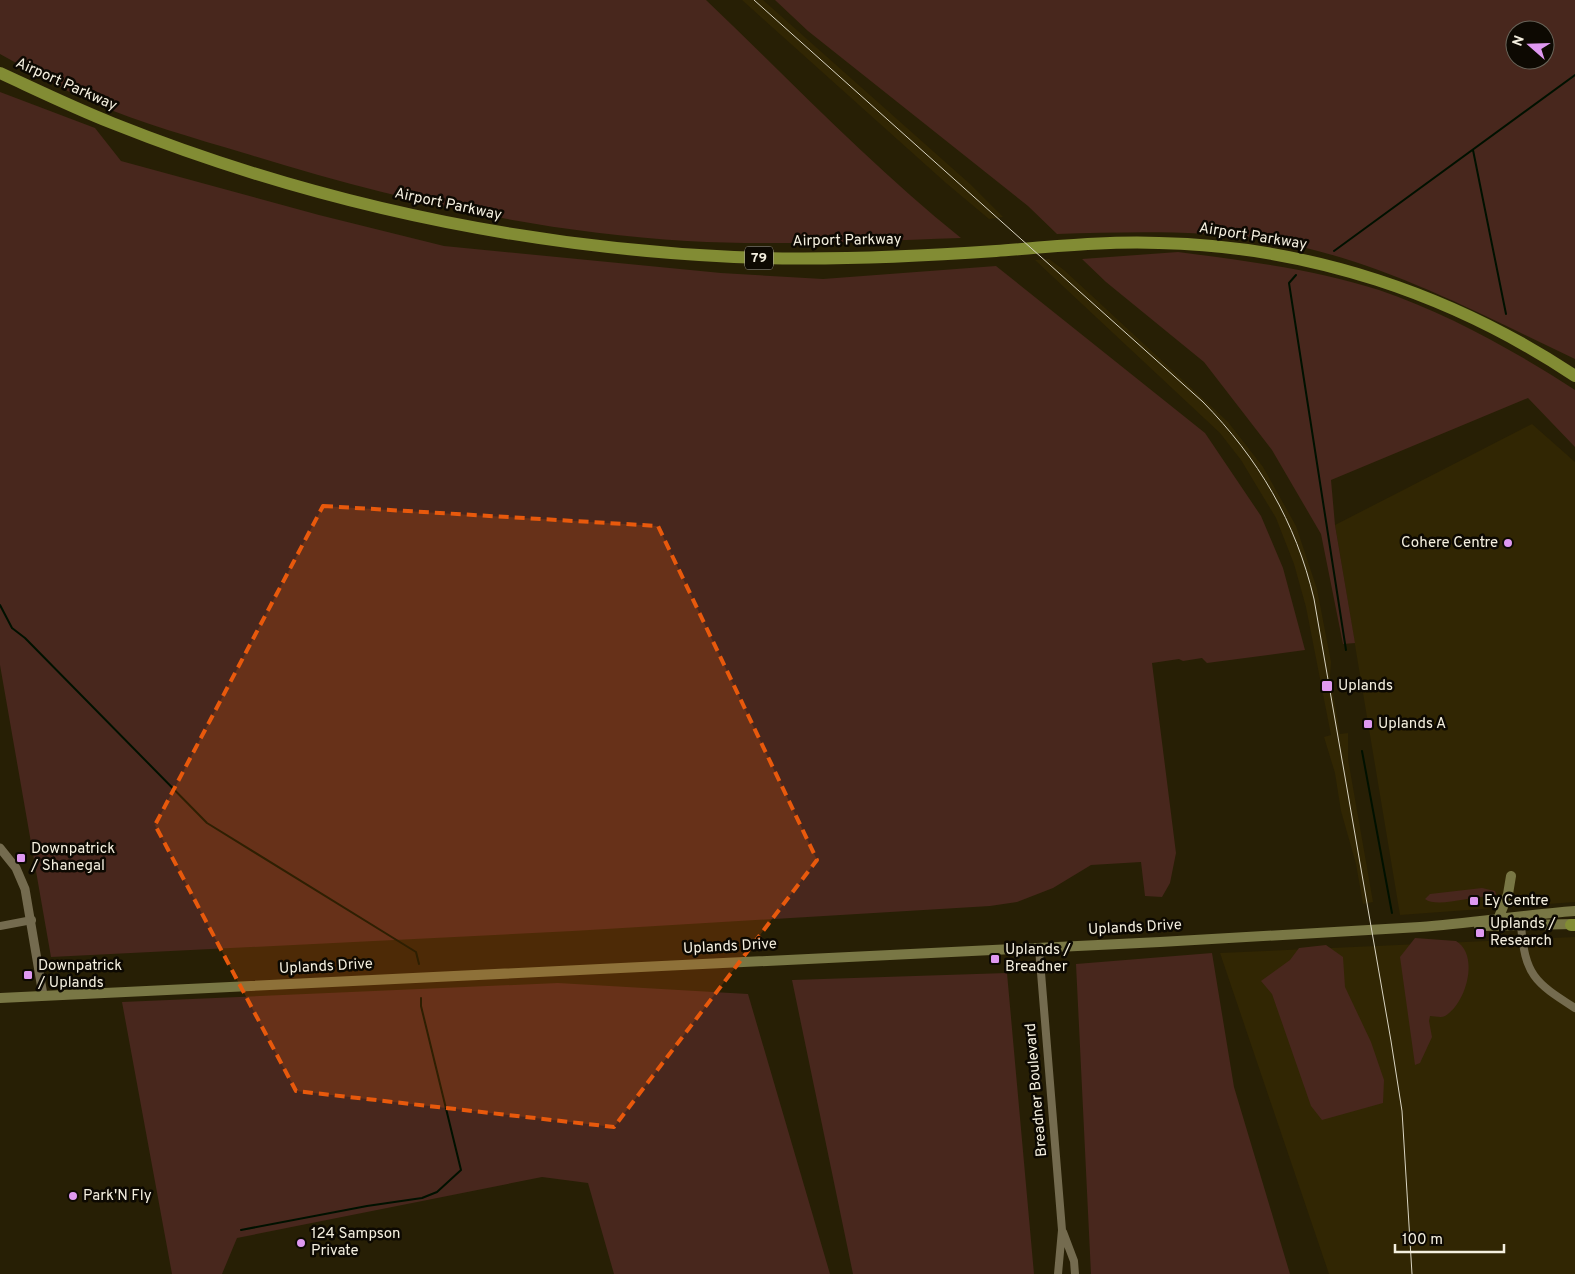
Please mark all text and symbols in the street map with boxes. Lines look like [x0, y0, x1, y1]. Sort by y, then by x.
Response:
north arrow [1505, 20, 1555, 70]
text: N [1509, 33, 1529, 49]
street label: Airport Parkway [12, 54, 120, 116]
street label: Airport Parkway [393, 184, 503, 226]
street label: Airport Parkway [1198, 219, 1308, 255]
street label: Airport Parkway [792, 231, 902, 251]
road number: 79 [745, 247, 773, 270]
place label: Cohere Centre [1401, 534, 1498, 553]
marker: Cohere Centre [1502, 537, 1514, 549]
place label: Uplands [1338, 677, 1393, 696]
marker: Uplands [1320, 679, 1334, 693]
place label: Uplands A [1378, 715, 1446, 734]
marker: Uplands A [1362, 718, 1374, 730]
place label: Downpatrick / Shanegal [30, 840, 115, 876]
marker: Downpatrick / Shanegal [15, 852, 27, 864]
place label: Ey Centre [1484, 892, 1548, 911]
marker: Ey Centre [1468, 895, 1480, 907]
place label: Uplands / Research [1490, 915, 1556, 951]
street label: Uplands Drive [1088, 916, 1182, 940]
marker: Uplands / Research [1474, 927, 1486, 939]
street label: Uplands Drive [683, 935, 777, 959]
place label: Uplands / Breadner [1005, 941, 1071, 977]
marker: Uplands / Breadner [989, 953, 1001, 965]
street label: Uplands Drive [279, 955, 373, 979]
place label: Downpatrick / Uplands [37, 957, 122, 993]
marker: Downpatrick / Uplands [22, 969, 34, 981]
street label: Breadner Boulevard [1022, 1022, 1052, 1158]
place label: Park'N Fly [83, 1187, 152, 1206]
marker: Park'N Fly [67, 1190, 79, 1202]
scale bar [1395, 1222, 1504, 1254]
place label: 124 Sampson Private [311, 1225, 400, 1261]
text: 100 m [1402, 1231, 1443, 1250]
marker: 124 Sampson Private [295, 1237, 307, 1249]

